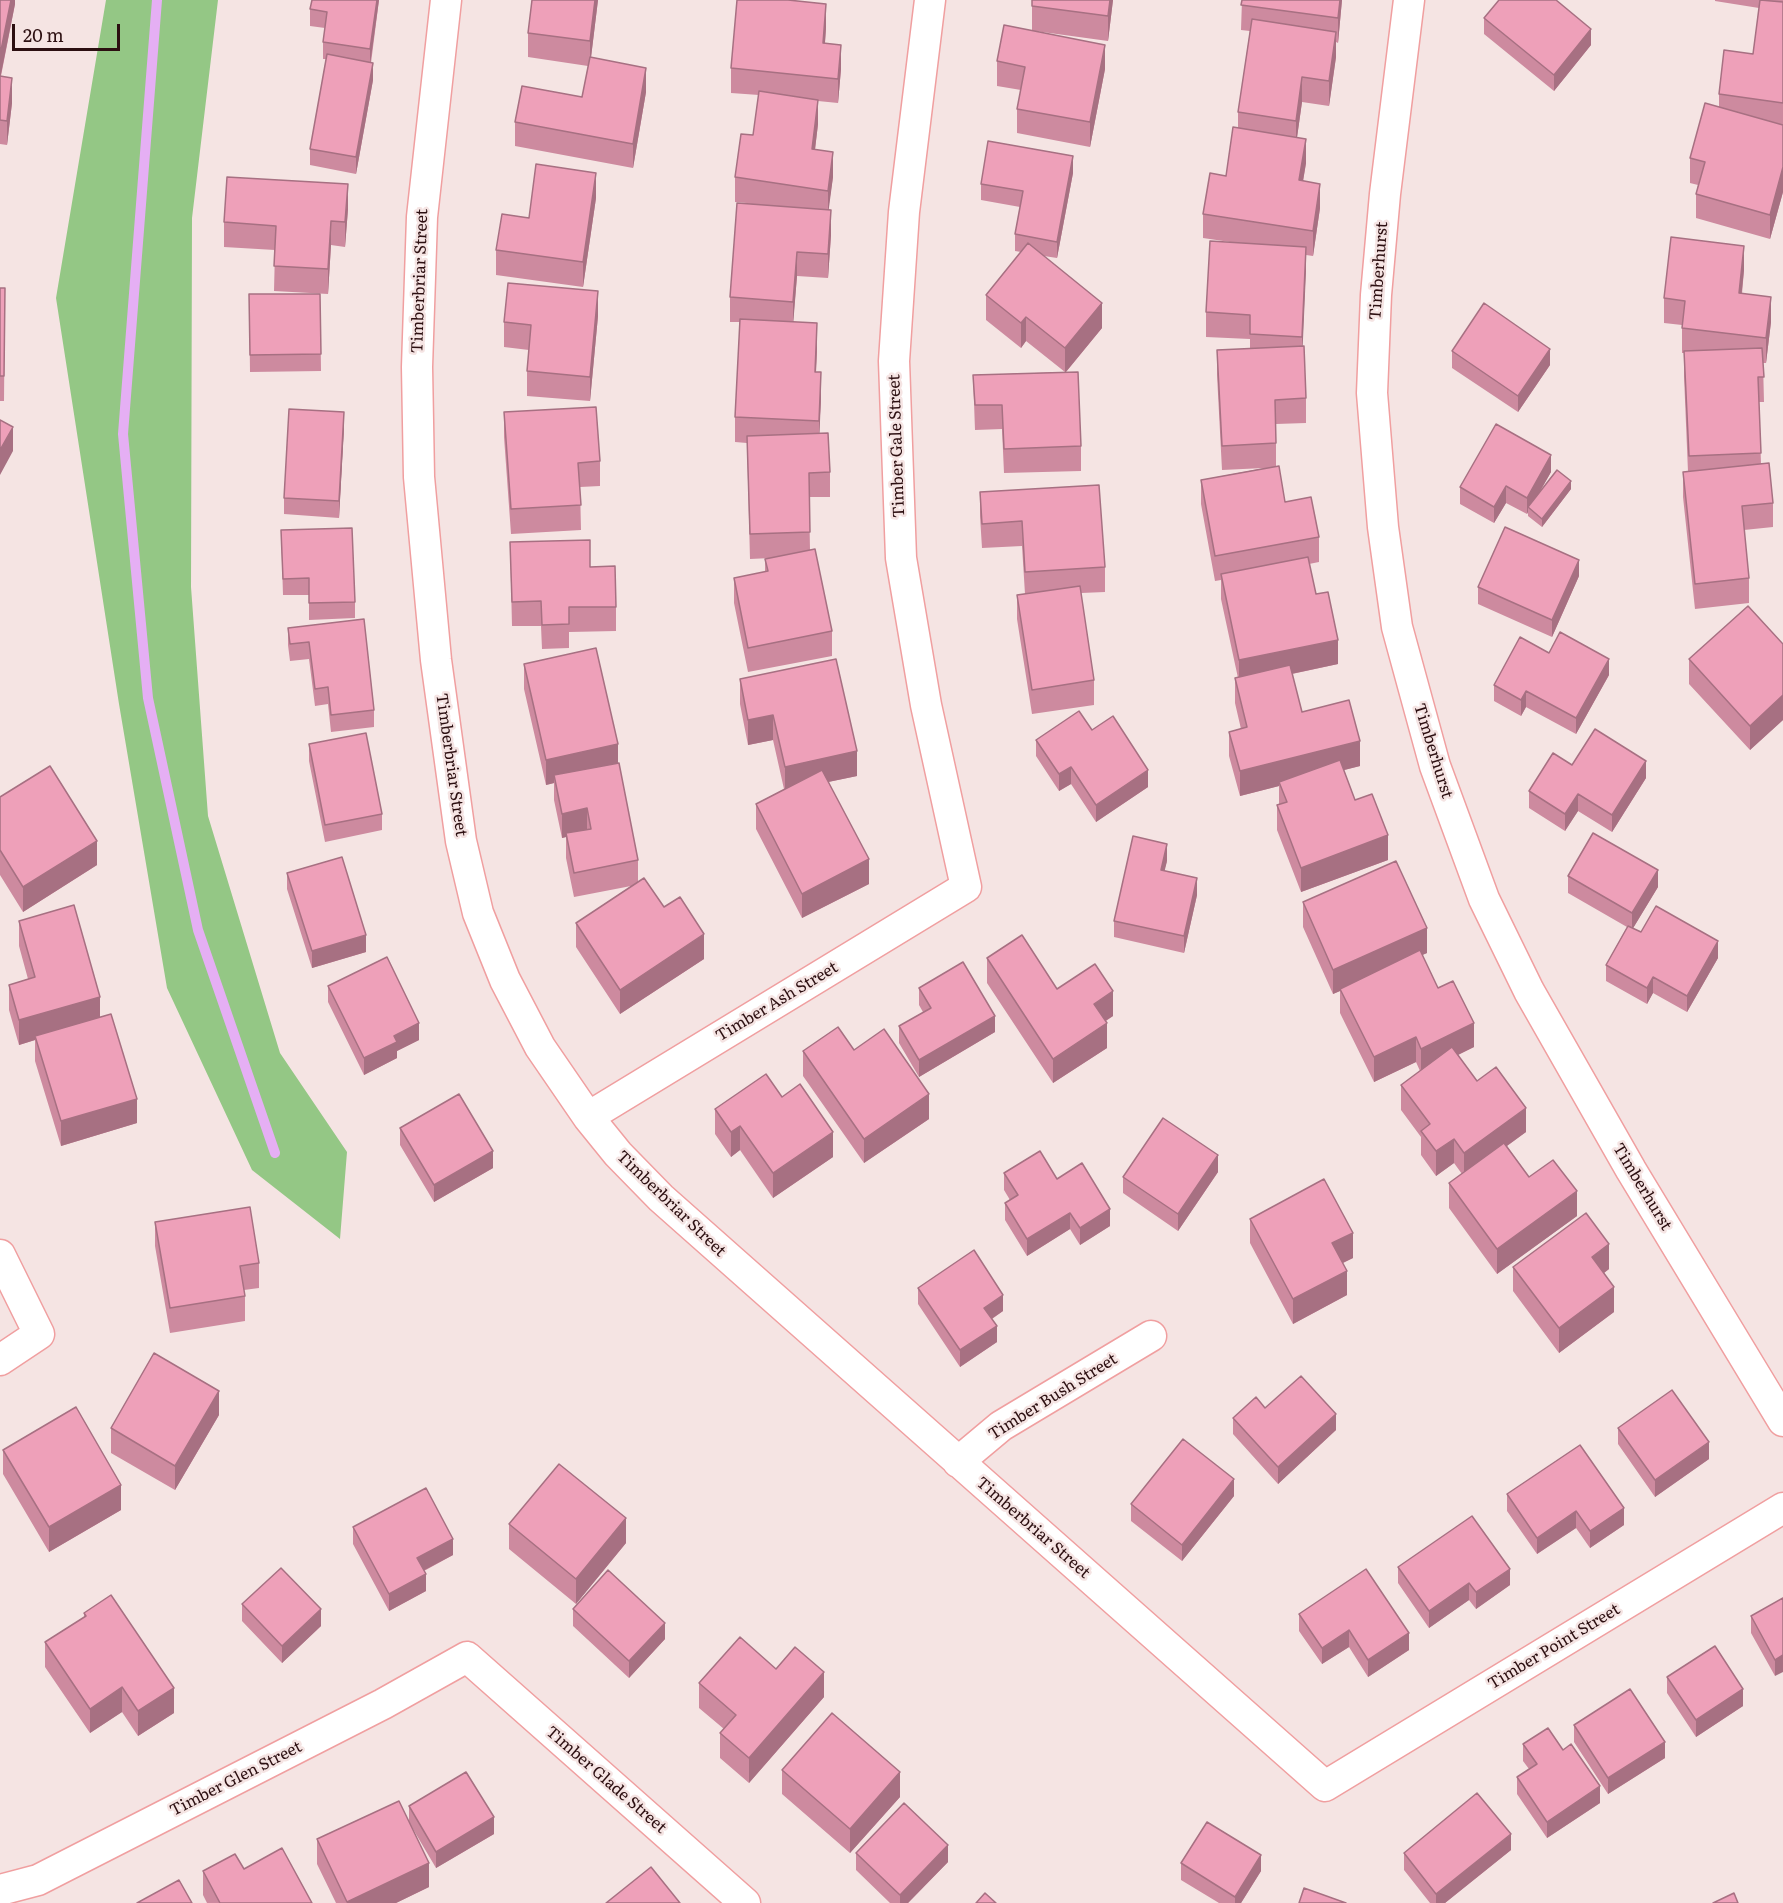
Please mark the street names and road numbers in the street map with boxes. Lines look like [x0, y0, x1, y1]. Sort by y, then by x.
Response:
street label: Timberbriar Street [408, 208, 432, 354]
street label: Timberhurst [1366, 221, 1392, 321]
street label: Timber Gale Street [885, 374, 909, 518]
street label: Timberbriar Street [431, 692, 471, 838]
street label: Timberhurst [1409, 701, 1457, 801]
street label: Timber Ash Street [712, 958, 842, 1046]
street label: Timberhurst [1608, 1140, 1676, 1234]
street label: Timberbriar Street [612, 1147, 730, 1261]
street label: Timber Bush Street [985, 1350, 1121, 1444]
street label: Timberbriar Street [972, 1473, 1094, 1583]
street label: Timber Point Street [1485, 1600, 1623, 1694]
street label: Timber Glade Street [542, 1722, 670, 1838]
street label: Timber Glen Street [167, 1737, 305, 1821]

